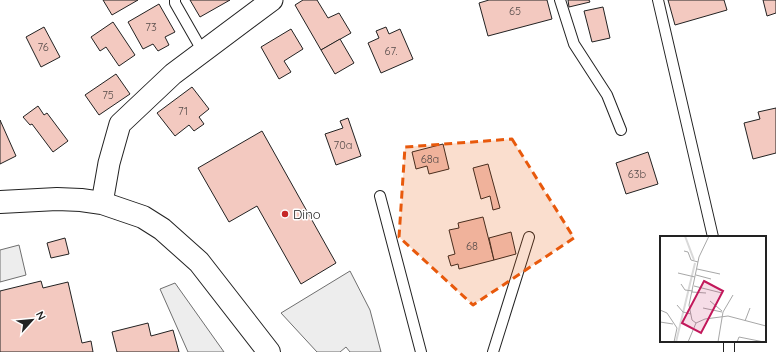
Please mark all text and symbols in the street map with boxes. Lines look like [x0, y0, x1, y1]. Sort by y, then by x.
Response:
house number: 65 [509, 4, 521, 18]
house number: 73 [145, 20, 157, 34]
house number: 76 [37, 40, 49, 54]
house number: 67. [385, 44, 397, 58]
house number: 75 [102, 88, 114, 102]
house number: 71 [178, 104, 188, 118]
house number: 70a [334, 138, 352, 152]
house number: 68a [421, 152, 439, 166]
house number: 63b [628, 167, 647, 181]
place label: Dino [293, 206, 321, 222]
marker: Dino [280, 209, 290, 219]
inset map [660, 236, 766, 342]
house number: 68 [466, 239, 478, 253]
north arrow [12, 300, 52, 340]
text: N [33, 309, 49, 322]

